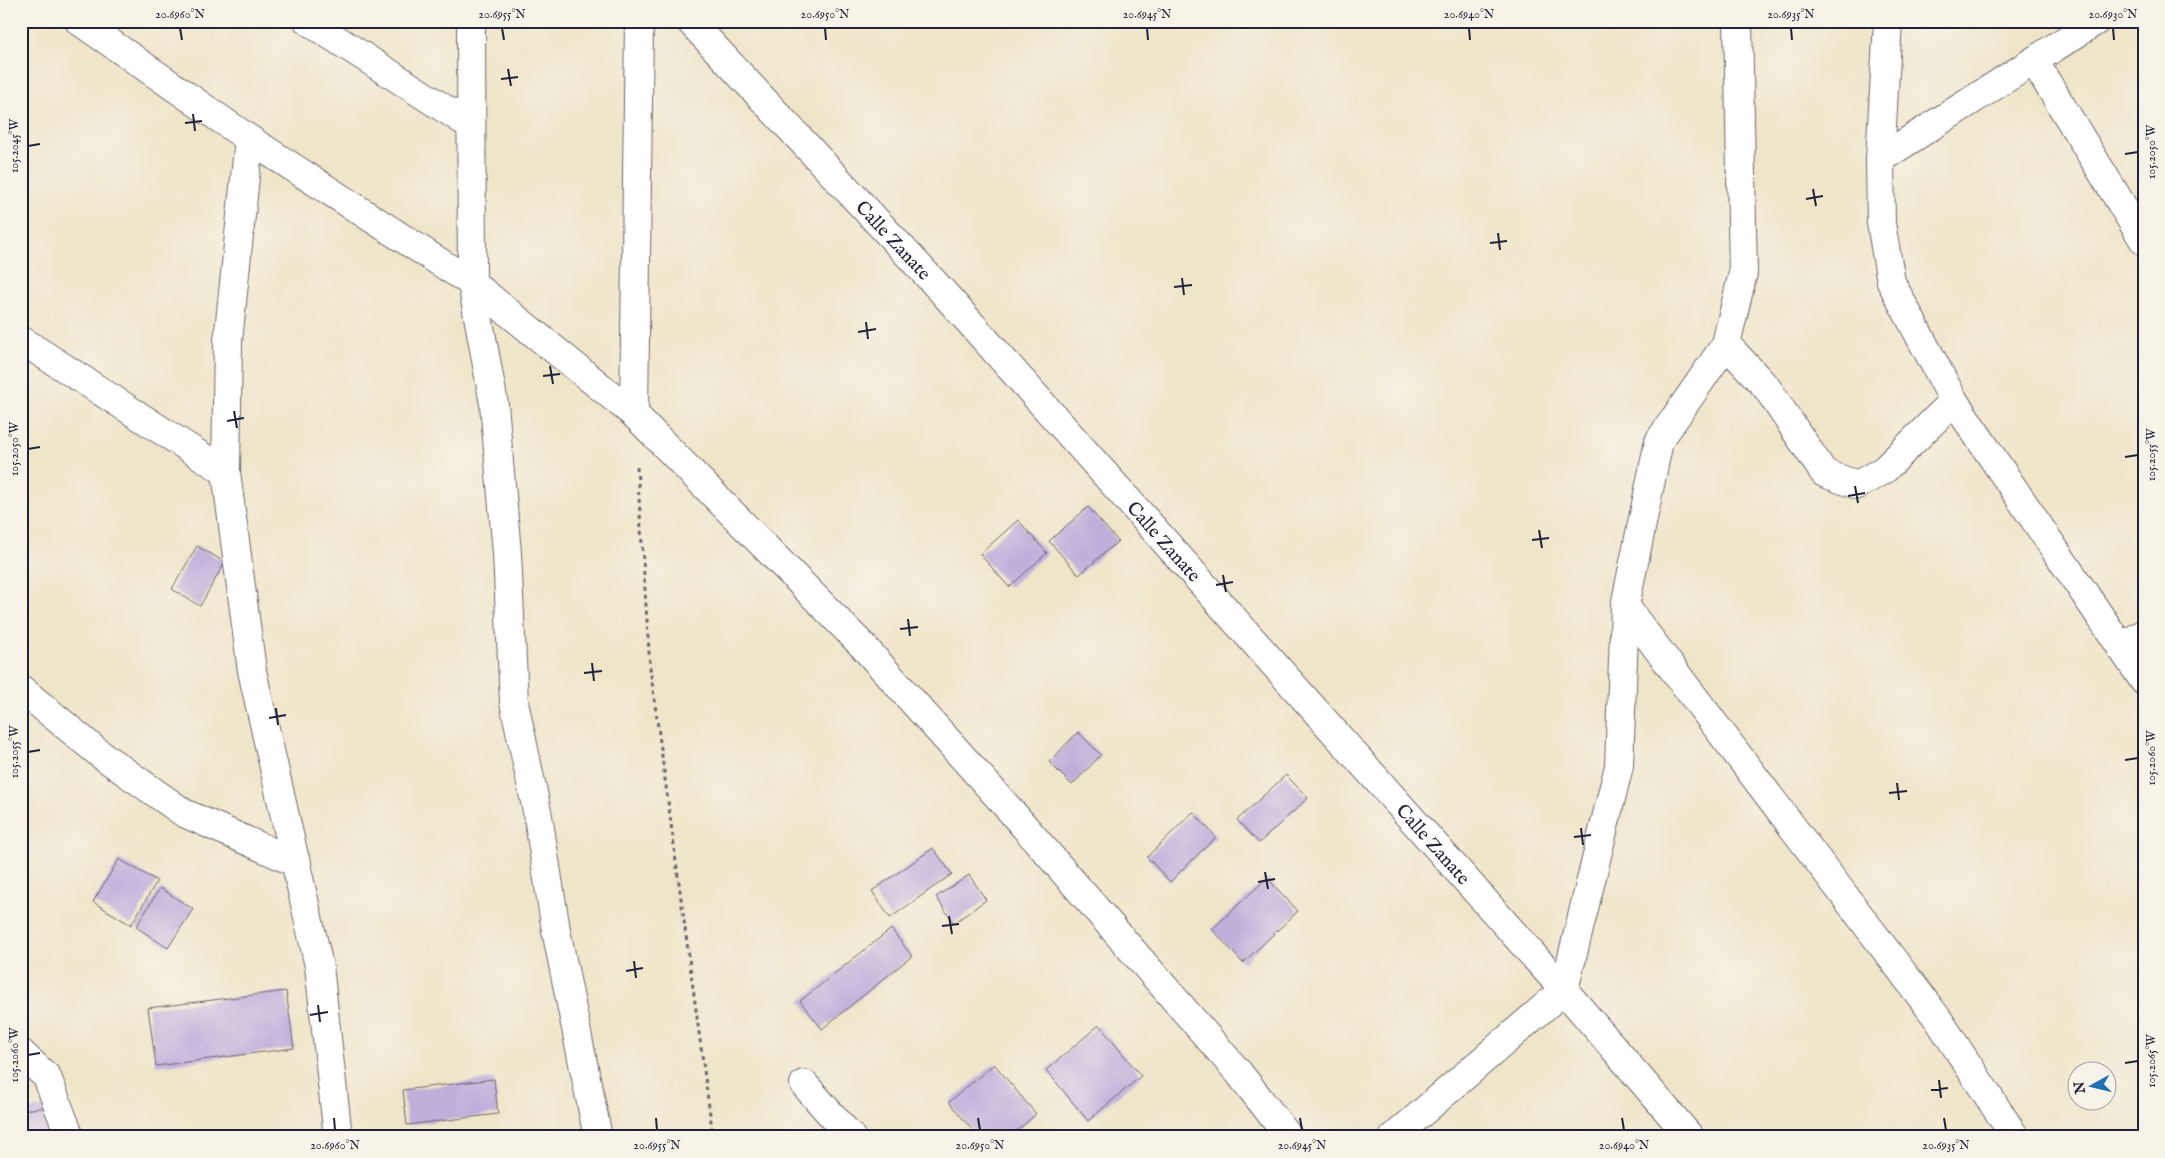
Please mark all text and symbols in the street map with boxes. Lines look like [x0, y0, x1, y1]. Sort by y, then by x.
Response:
text: 20.6960°N [155, 7, 205, 22]
text: 20.6955°N [478, 7, 526, 22]
text: 20.6950°N [801, 7, 850, 22]
text: 20.6945°N [1123, 7, 1172, 22]
text: 20.6940°N [1444, 7, 1495, 22]
text: 20.6935°N [1767, 7, 1815, 22]
text: 20.6930°N [2089, 7, 2138, 22]
text: 105.2045°W [7, 118, 22, 173]
text: 105.2050°W [2144, 124, 2159, 179]
street label: Calle Zanate [850, 196, 936, 286]
text: 105.2050°W [7, 421, 22, 476]
text: 105.2055°W [2144, 428, 2159, 481]
street label: Calle Zanate [1121, 497, 1205, 588]
text: 105.2055°W [7, 725, 22, 778]
text: 105.2060°W [2144, 730, 2159, 785]
street label: Calle Zanate [1390, 800, 1475, 891]
text: 105.2060°W [7, 1027, 22, 1082]
text: 105.2065°W [2144, 1034, 2159, 1088]
north arrow [2068, 1060, 2118, 1110]
text: N [2070, 1080, 2090, 1096]
text: 20.6960°N [310, 1138, 360, 1153]
text: 20.6955°N [633, 1138, 681, 1153]
text: 20.6950°N [956, 1138, 1005, 1153]
text: 20.6945°N [1278, 1138, 1327, 1153]
text: 20.6940°N [1599, 1138, 1650, 1153]
text: 20.6935°N [1922, 1138, 1970, 1153]

